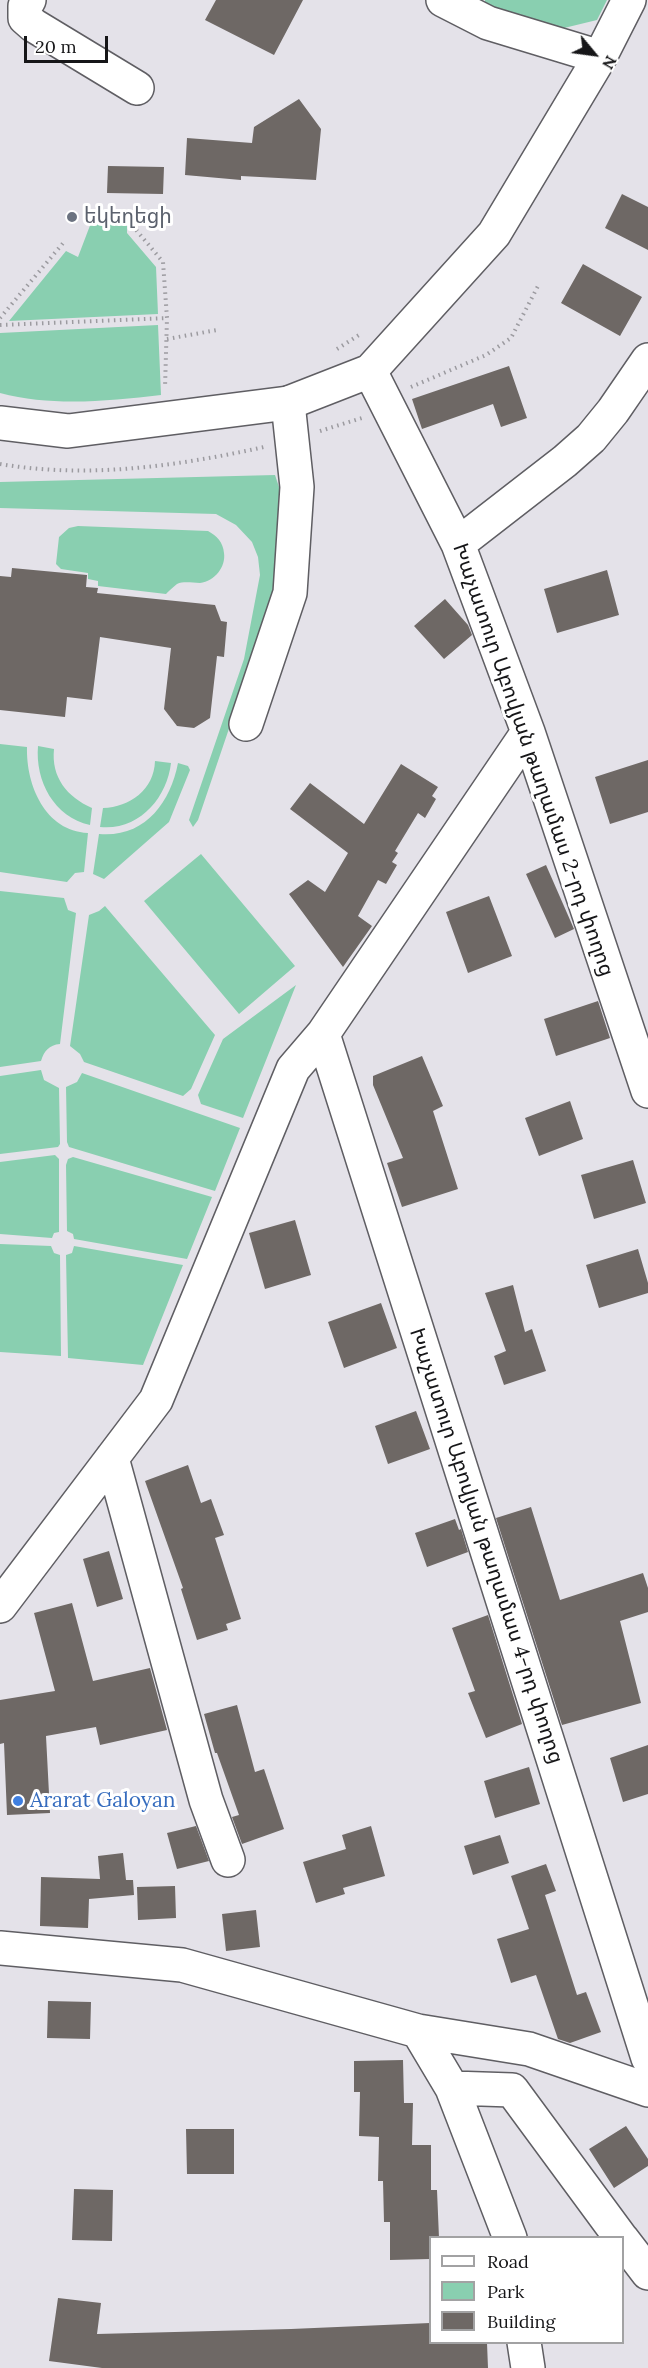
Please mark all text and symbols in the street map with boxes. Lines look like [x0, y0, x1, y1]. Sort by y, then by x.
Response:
scale bar [27, 24, 111, 62]
north arrow [564, 24, 624, 84]
text: 20 m [35, 35, 77, 58]
text: N [598, 52, 621, 73]
place label: եկեղեցի [84, 204, 172, 230]
marker: եկեղեցի [65, 210, 79, 224]
street label: Խաչատուր Աբովյան թաղամաս 2-րդ փողոց [447, 540, 619, 980]
street label: Խաչատուր Աբովյան թաղամաս 4-րդ փողոց [403, 1325, 569, 1767]
place label: Ararat Galoyan [30, 1788, 176, 1814]
marker: Ararat Galoyan [11, 1794, 25, 1808]
legend [429, 2236, 624, 2344]
text: Road [487, 2250, 529, 2273]
text: Park [487, 2280, 524, 2303]
text: Building [487, 2310, 555, 2333]

